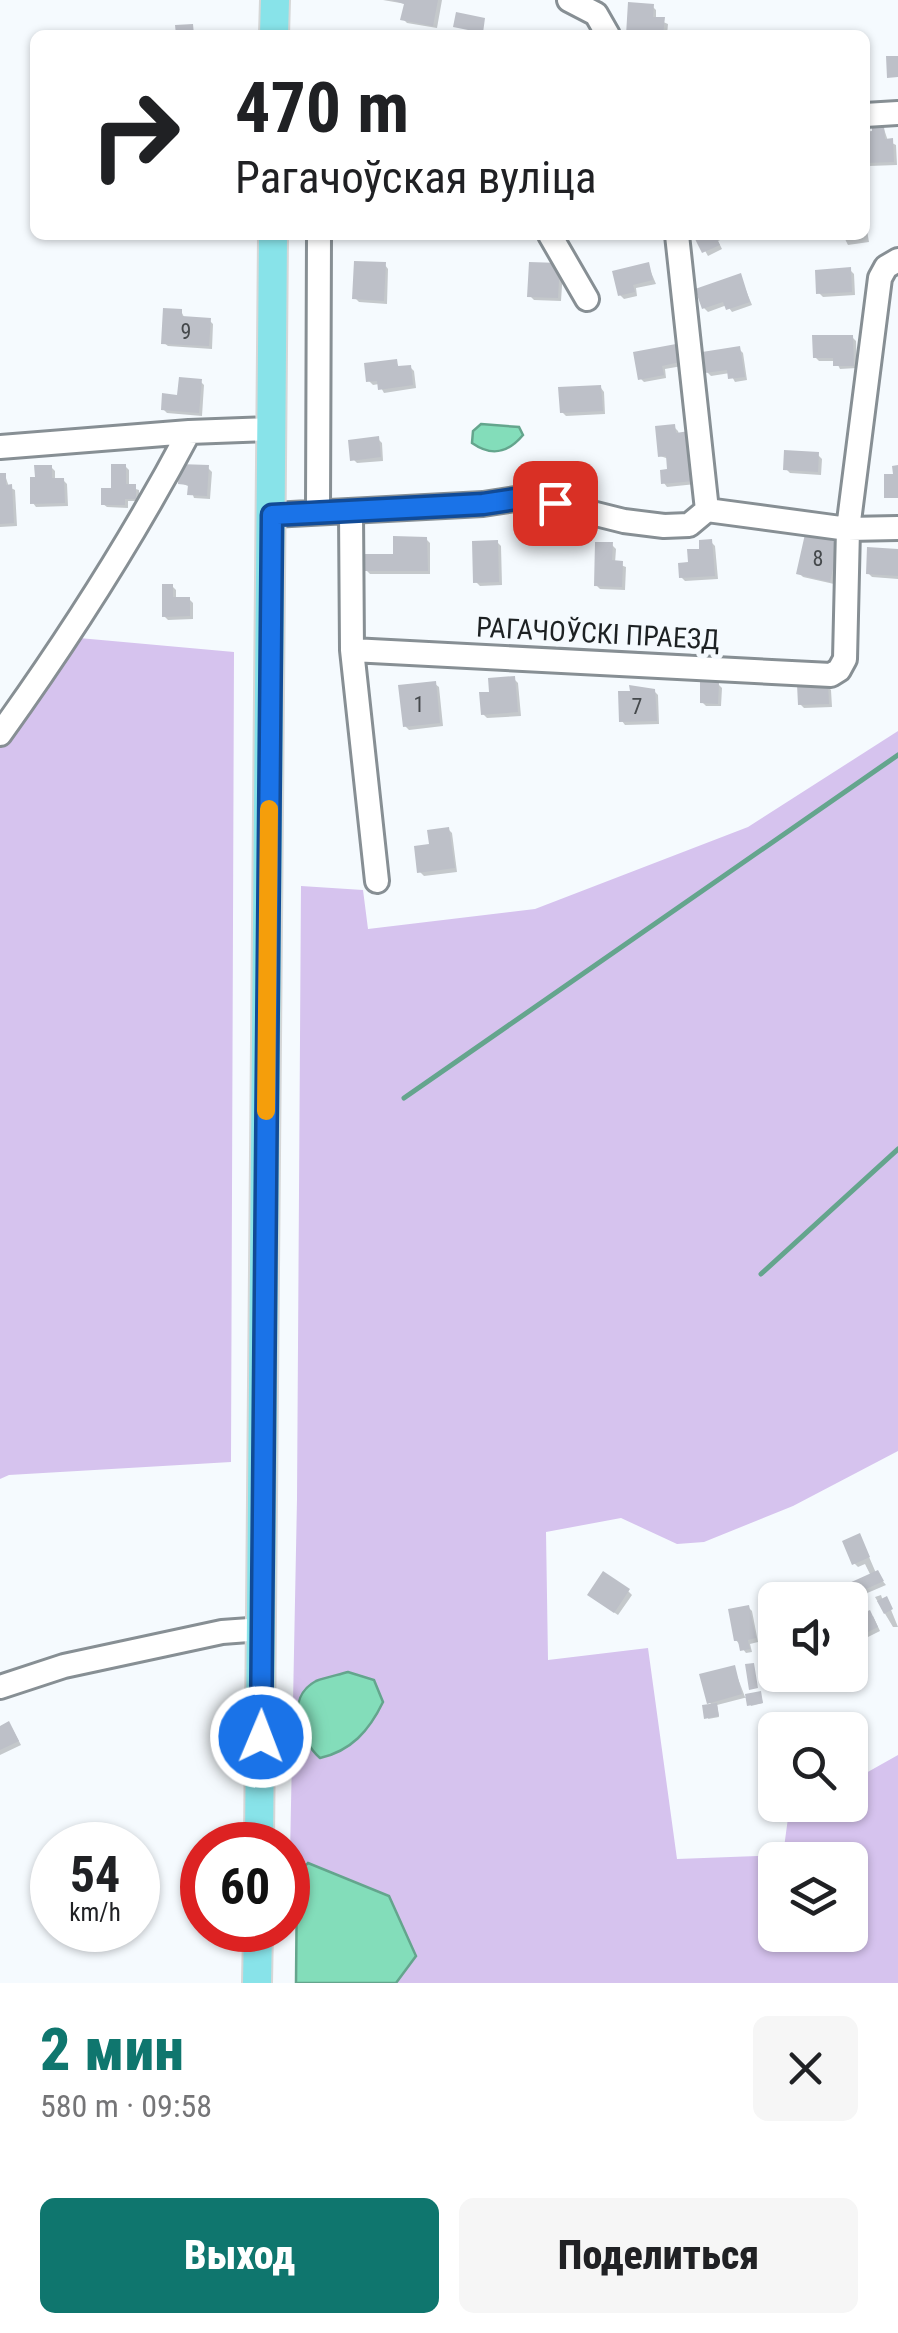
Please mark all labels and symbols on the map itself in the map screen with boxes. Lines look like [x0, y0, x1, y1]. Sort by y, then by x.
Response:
house number: 9 [181, 319, 191, 344]
pin [513, 461, 598, 546]
house number: 8 [813, 546, 823, 571]
street label: РАГАЧОЎСКІ ПРАЕЗД [475, 611, 721, 656]
house number: 1 [414, 692, 424, 717]
house number: 7 [632, 694, 642, 719]
position arrow [209, 1685, 313, 1789]
speed limit sign: 60 [180, 1822, 310, 1952]

